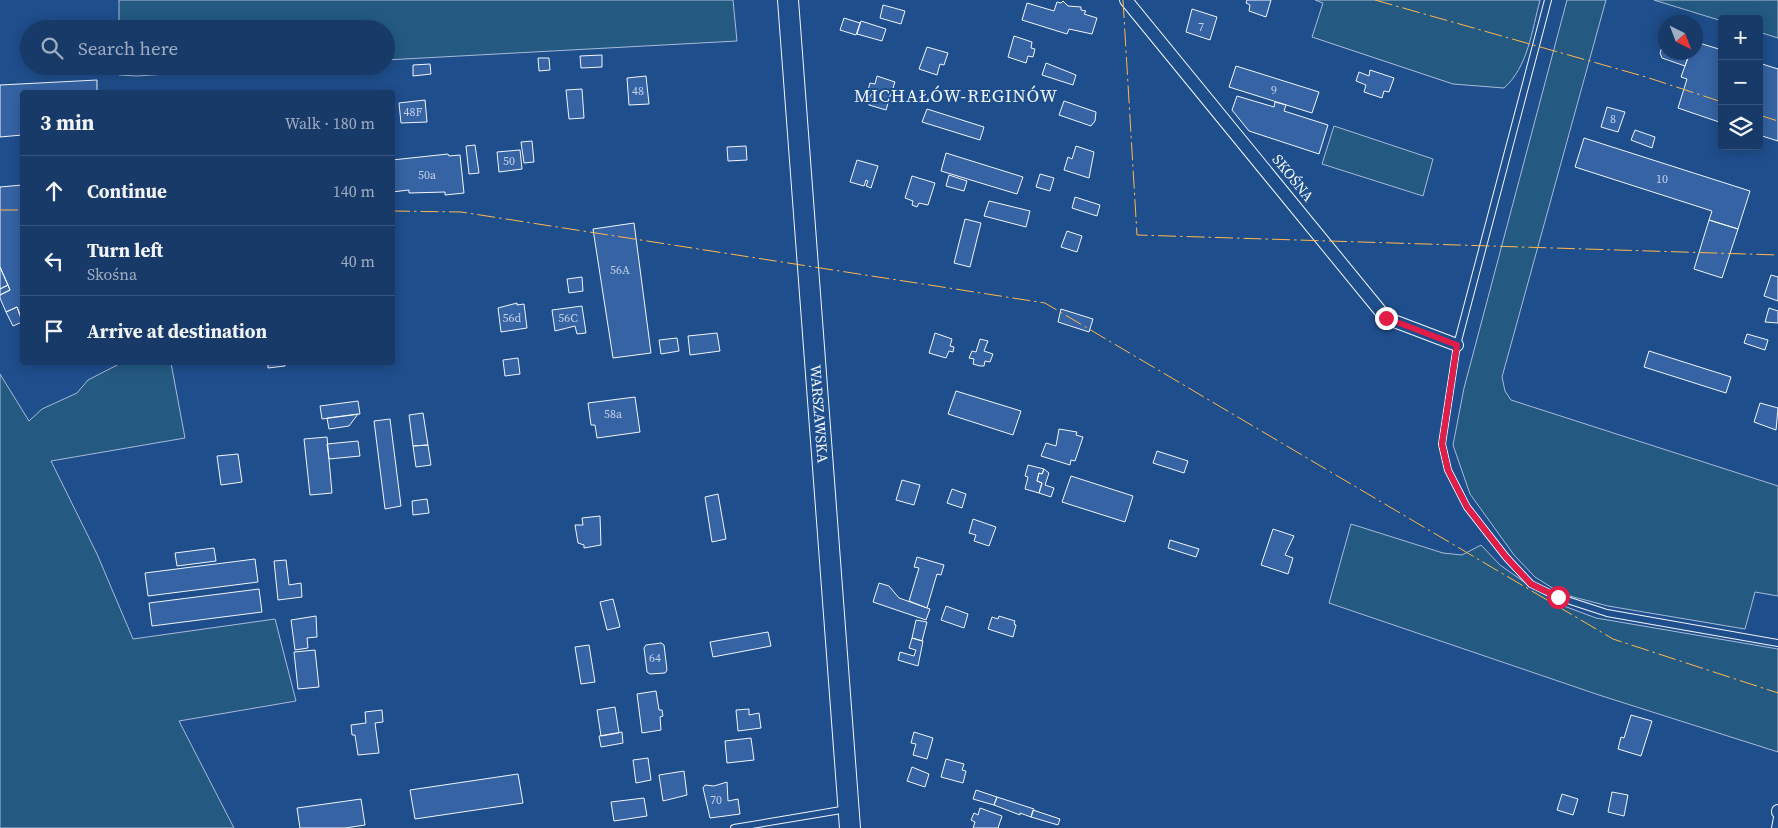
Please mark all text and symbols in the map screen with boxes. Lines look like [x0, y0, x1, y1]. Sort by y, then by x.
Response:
north arrow [1658, 15, 1703, 60]
map controls [1718, 15, 1763, 150]
button: + [1718, 15, 1763, 60]
house number: 7 [1198, 19, 1204, 35]
search box [20, 20, 395, 75]
icon: search [38, 34, 66, 62]
text: Search here [78, 35, 178, 61]
button: − [1718, 60, 1763, 105]
house number: 9 [1271, 82, 1277, 98]
house number: 48 [632, 83, 644, 99]
district label: MICHAŁÓW-REGINÓW [854, 83, 1058, 108]
house number: 48F [404, 104, 423, 120]
button: layers [1718, 105, 1763, 150]
text: 3 min [40, 108, 95, 137]
house number: 8 [1610, 111, 1616, 127]
text: Walk · 180 m [285, 112, 375, 134]
street label: SKOŚNA [1268, 149, 1319, 206]
house number: 50 [503, 153, 515, 169]
house number: 50a [418, 167, 437, 183]
house number: 10 [1656, 171, 1668, 187]
icon: ahead [40, 177, 68, 205]
text: Continue [87, 178, 167, 204]
text: 140 m [333, 180, 375, 202]
text: Turn left [87, 237, 163, 263]
icon: left [40, 247, 68, 275]
text: 40 m [341, 250, 375, 272]
house number: 56A [610, 262, 630, 278]
text: Skośna [87, 263, 137, 285]
route end [1375, 307, 1398, 330]
house number: 56d [503, 310, 522, 326]
house number: 56C [558, 310, 578, 326]
icon: arrive [40, 317, 68, 345]
text: Arrive at destination [87, 318, 267, 344]
street label: WARSZAWSKA [805, 364, 834, 464]
house number: 58a [604, 406, 623, 422]
route start [1547, 586, 1570, 609]
house number: 64 [649, 650, 661, 666]
house number: 70 [710, 792, 722, 808]

